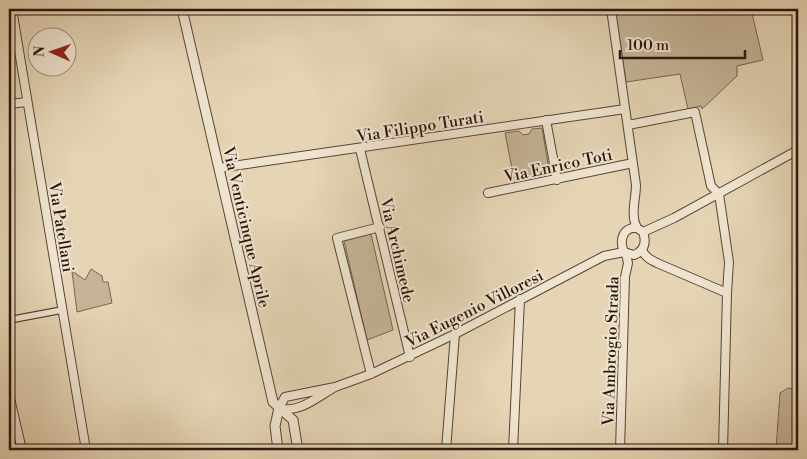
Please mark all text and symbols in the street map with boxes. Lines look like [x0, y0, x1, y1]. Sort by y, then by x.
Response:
north arrow [28, 28, 78, 78]
scale bar [620, 28, 744, 60]
text: 100 m [627, 36, 669, 55]
text: N [31, 46, 49, 57]
street label: Via Filippo Turati [354, 107, 485, 147]
street label: Via Venticinque Aprile [218, 144, 274, 310]
street label: Via Enrico Toti [501, 145, 614, 187]
street label: Via Patellani [44, 179, 78, 274]
street label: Via Archimede [375, 195, 419, 305]
street label: Via Eugenio Villoresi [401, 265, 547, 353]
street label: Via Ambrogio Strada [598, 275, 624, 427]

